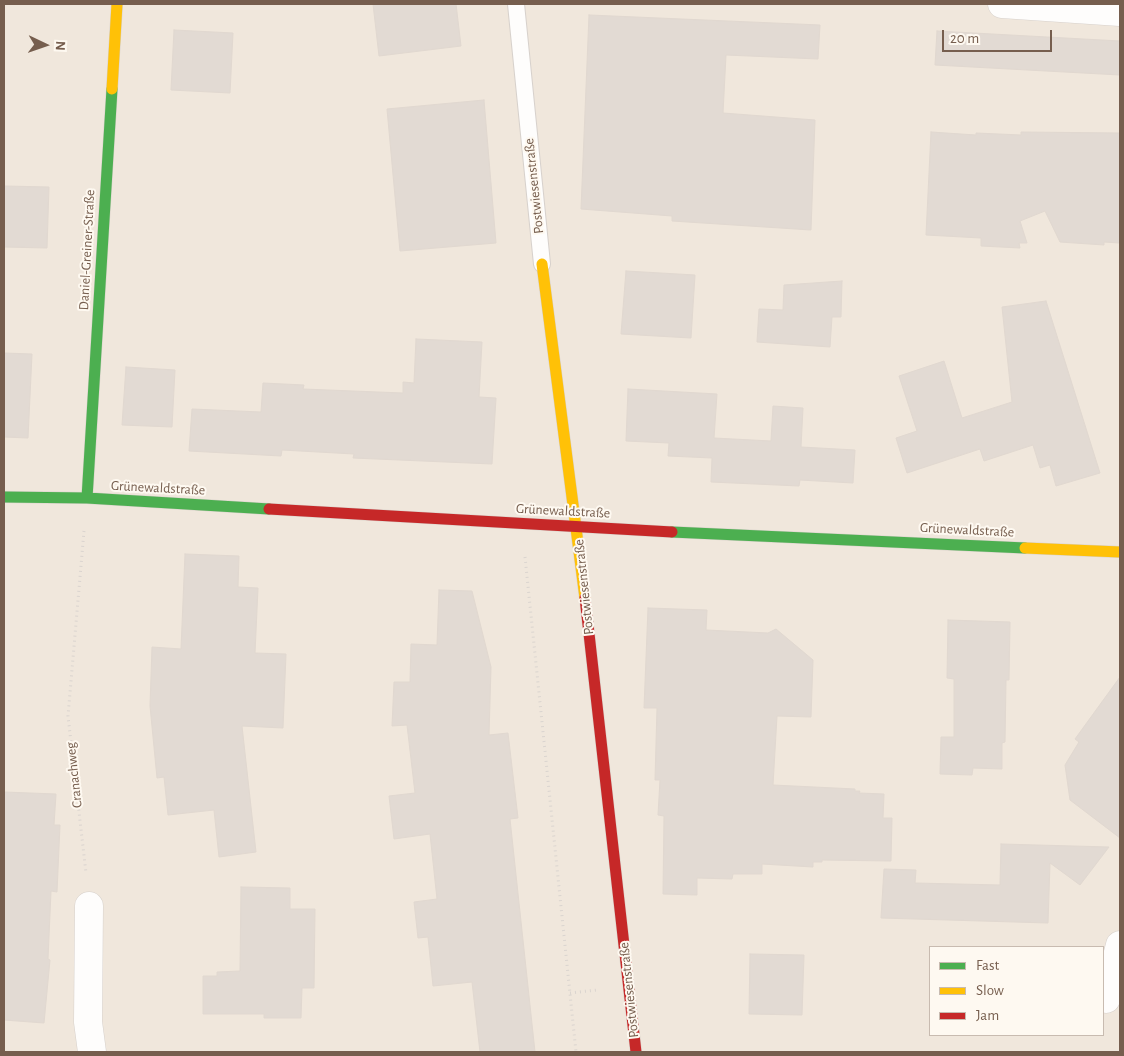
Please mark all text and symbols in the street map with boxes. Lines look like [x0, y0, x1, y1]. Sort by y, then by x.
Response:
north arrow [20, 20, 70, 70]
scale bar [944, 20, 1054, 52]
text: 20 m [950, 31, 979, 46]
text: N [53, 41, 67, 51]
street label: Postwiesenstraße [521, 137, 547, 235]
street label: Daniel-Greiner-Straße [75, 189, 99, 311]
street label: Grünewaldstraße [110, 477, 206, 499]
street label: Grünewaldstraße [515, 500, 611, 522]
street label: Grünewaldstraße [919, 519, 1015, 541]
street label: Postwiesenstraße [571, 538, 597, 636]
street label: Cranachweg [62, 741, 86, 809]
street label: Postwiesenstraße [616, 941, 642, 1039]
legend [929, 946, 1104, 1036]
text: Fast [976, 958, 999, 973]
text: Slow [976, 983, 1004, 998]
text: Jam [976, 1008, 999, 1023]

